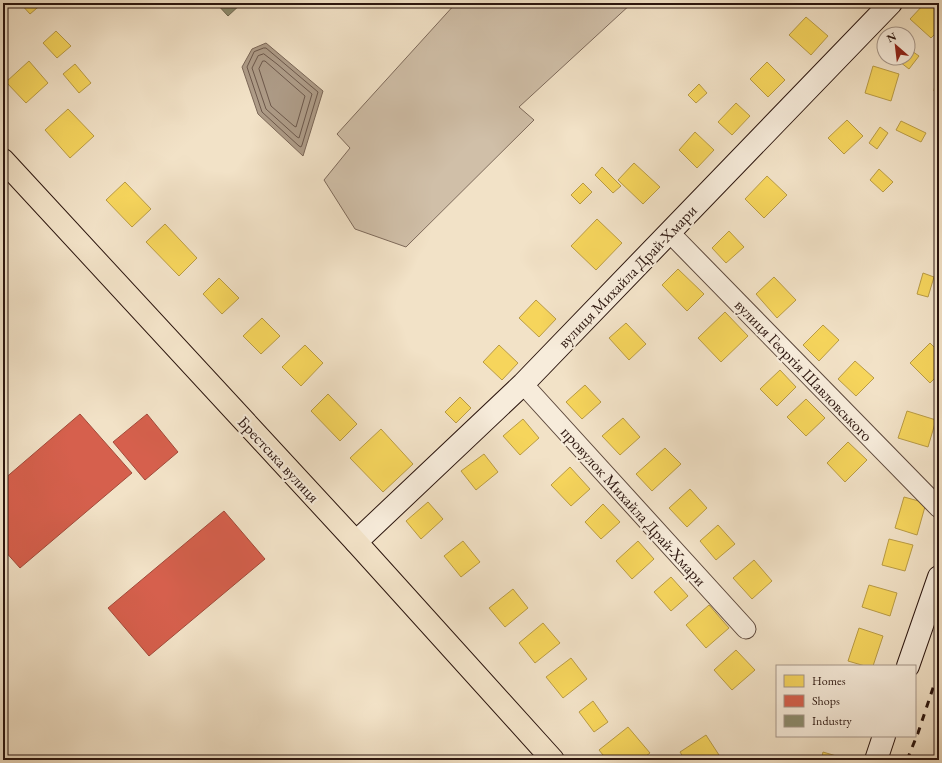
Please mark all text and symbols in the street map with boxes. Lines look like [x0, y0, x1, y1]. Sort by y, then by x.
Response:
north arrow [876, 26, 916, 66]
text: N [884, 29, 899, 45]
street label: вулиця Михайла Драй-Хмари [553, 200, 702, 353]
street label: вулиця Георгія Шавловського [730, 295, 877, 446]
street label: Брестська вулиця [233, 412, 324, 507]
street label: провулок Михайла Драй-Хмари [556, 422, 711, 591]
legend [776, 665, 916, 737]
text: Homes [812, 673, 846, 689]
text: Shops [812, 693, 840, 709]
text: Industry [812, 713, 852, 729]

